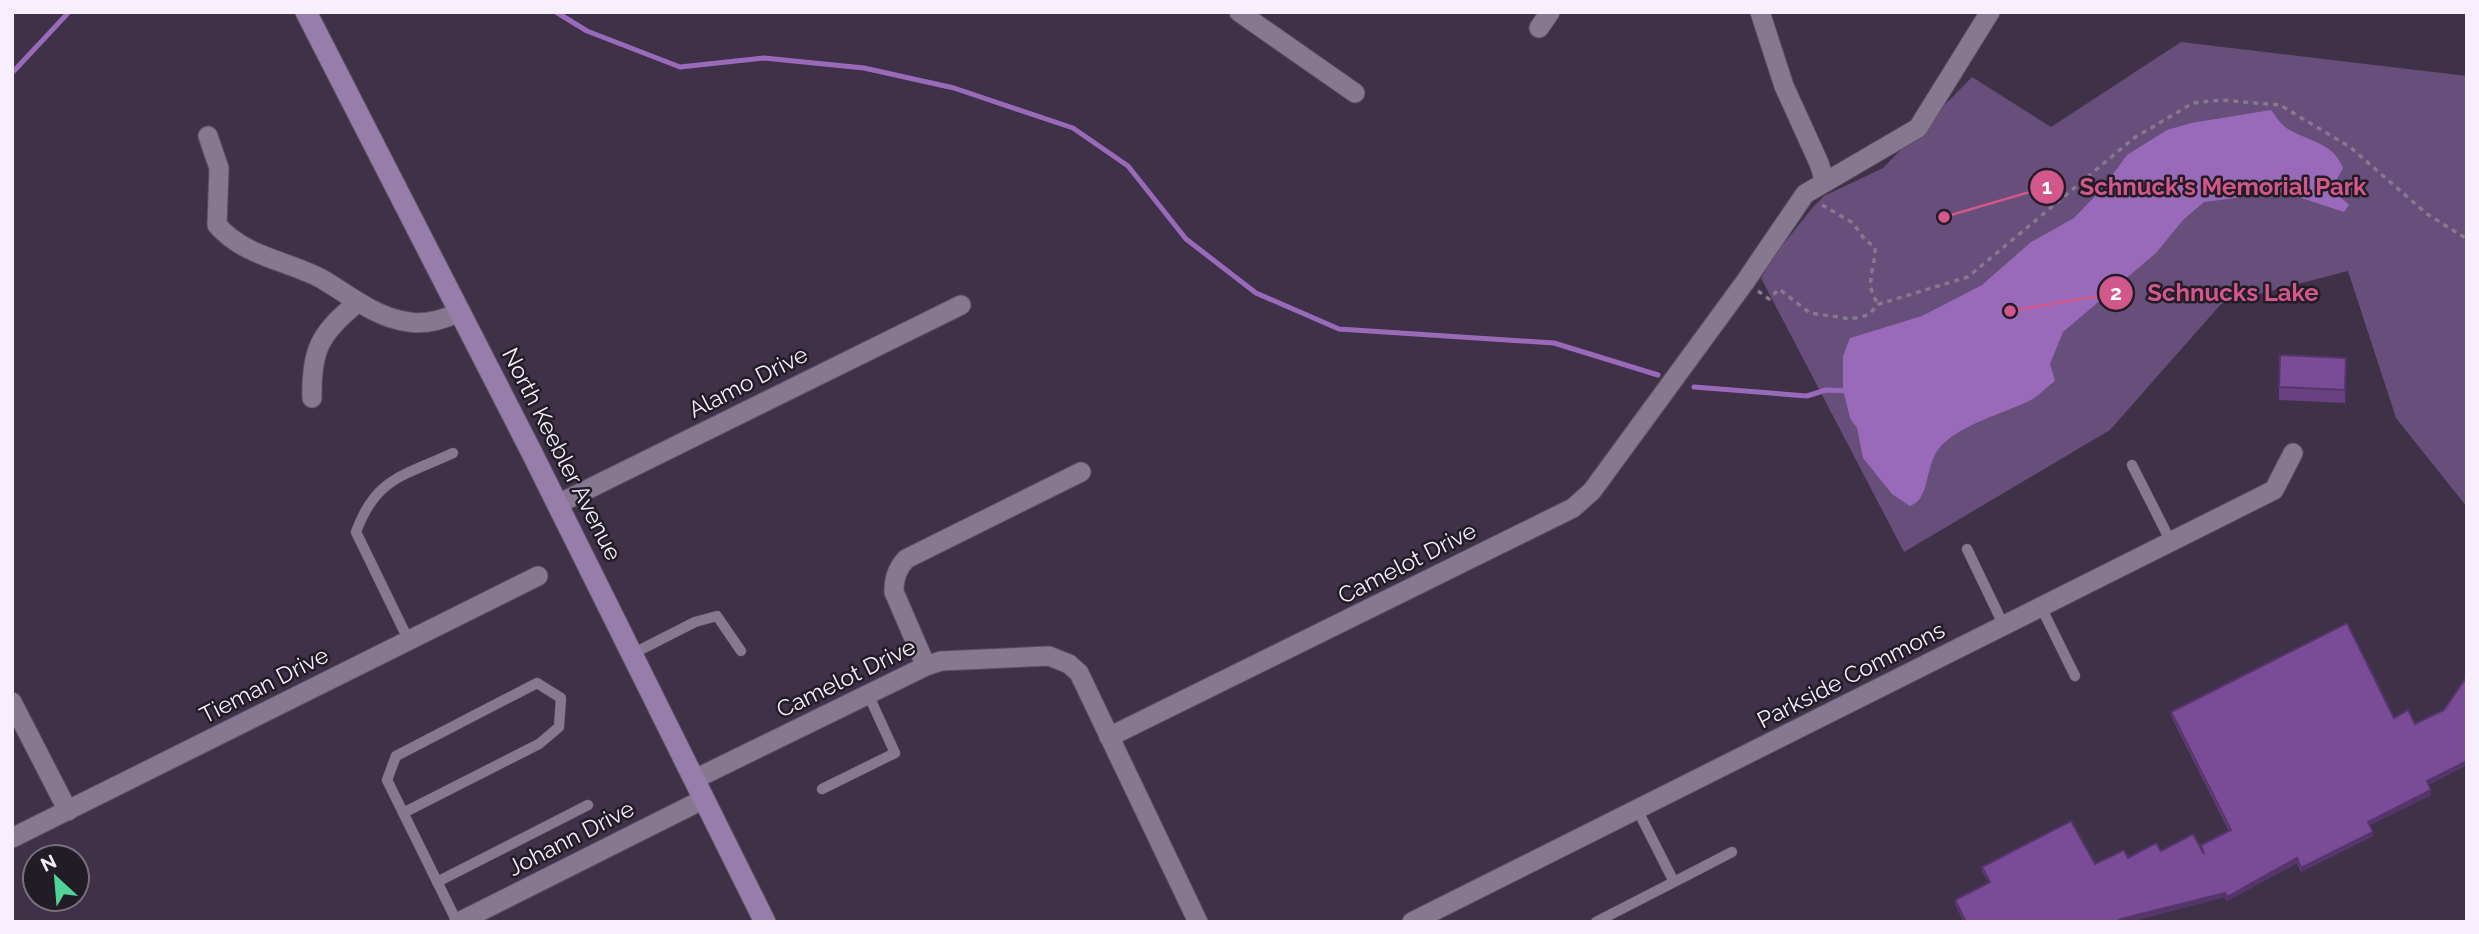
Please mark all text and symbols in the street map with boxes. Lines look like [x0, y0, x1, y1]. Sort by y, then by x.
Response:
callout: Schnuck's Memorial Park [2030, 164, 2380, 209]
text: Schnuck's Memorial Park [2080, 172, 2367, 201]
text: 1 [2042, 174, 2052, 199]
callout: Schnucks Lake [2099, 271, 2333, 316]
text: Schnucks Lake [2147, 278, 2319, 307]
text: 2 [2110, 280, 2122, 305]
street label: Alamo Drive [684, 340, 812, 423]
street label: North Keebler Avenue [497, 343, 628, 564]
street label: Camelot Drive [1333, 516, 1480, 609]
street label: Parkside Commons [1753, 616, 1949, 734]
street label: Camelot Drive [772, 632, 920, 723]
street label: Tieman Drive [195, 641, 332, 728]
street label: Johann Drive [503, 794, 638, 881]
north arrow [21, 843, 91, 913]
text: N [37, 850, 60, 876]

